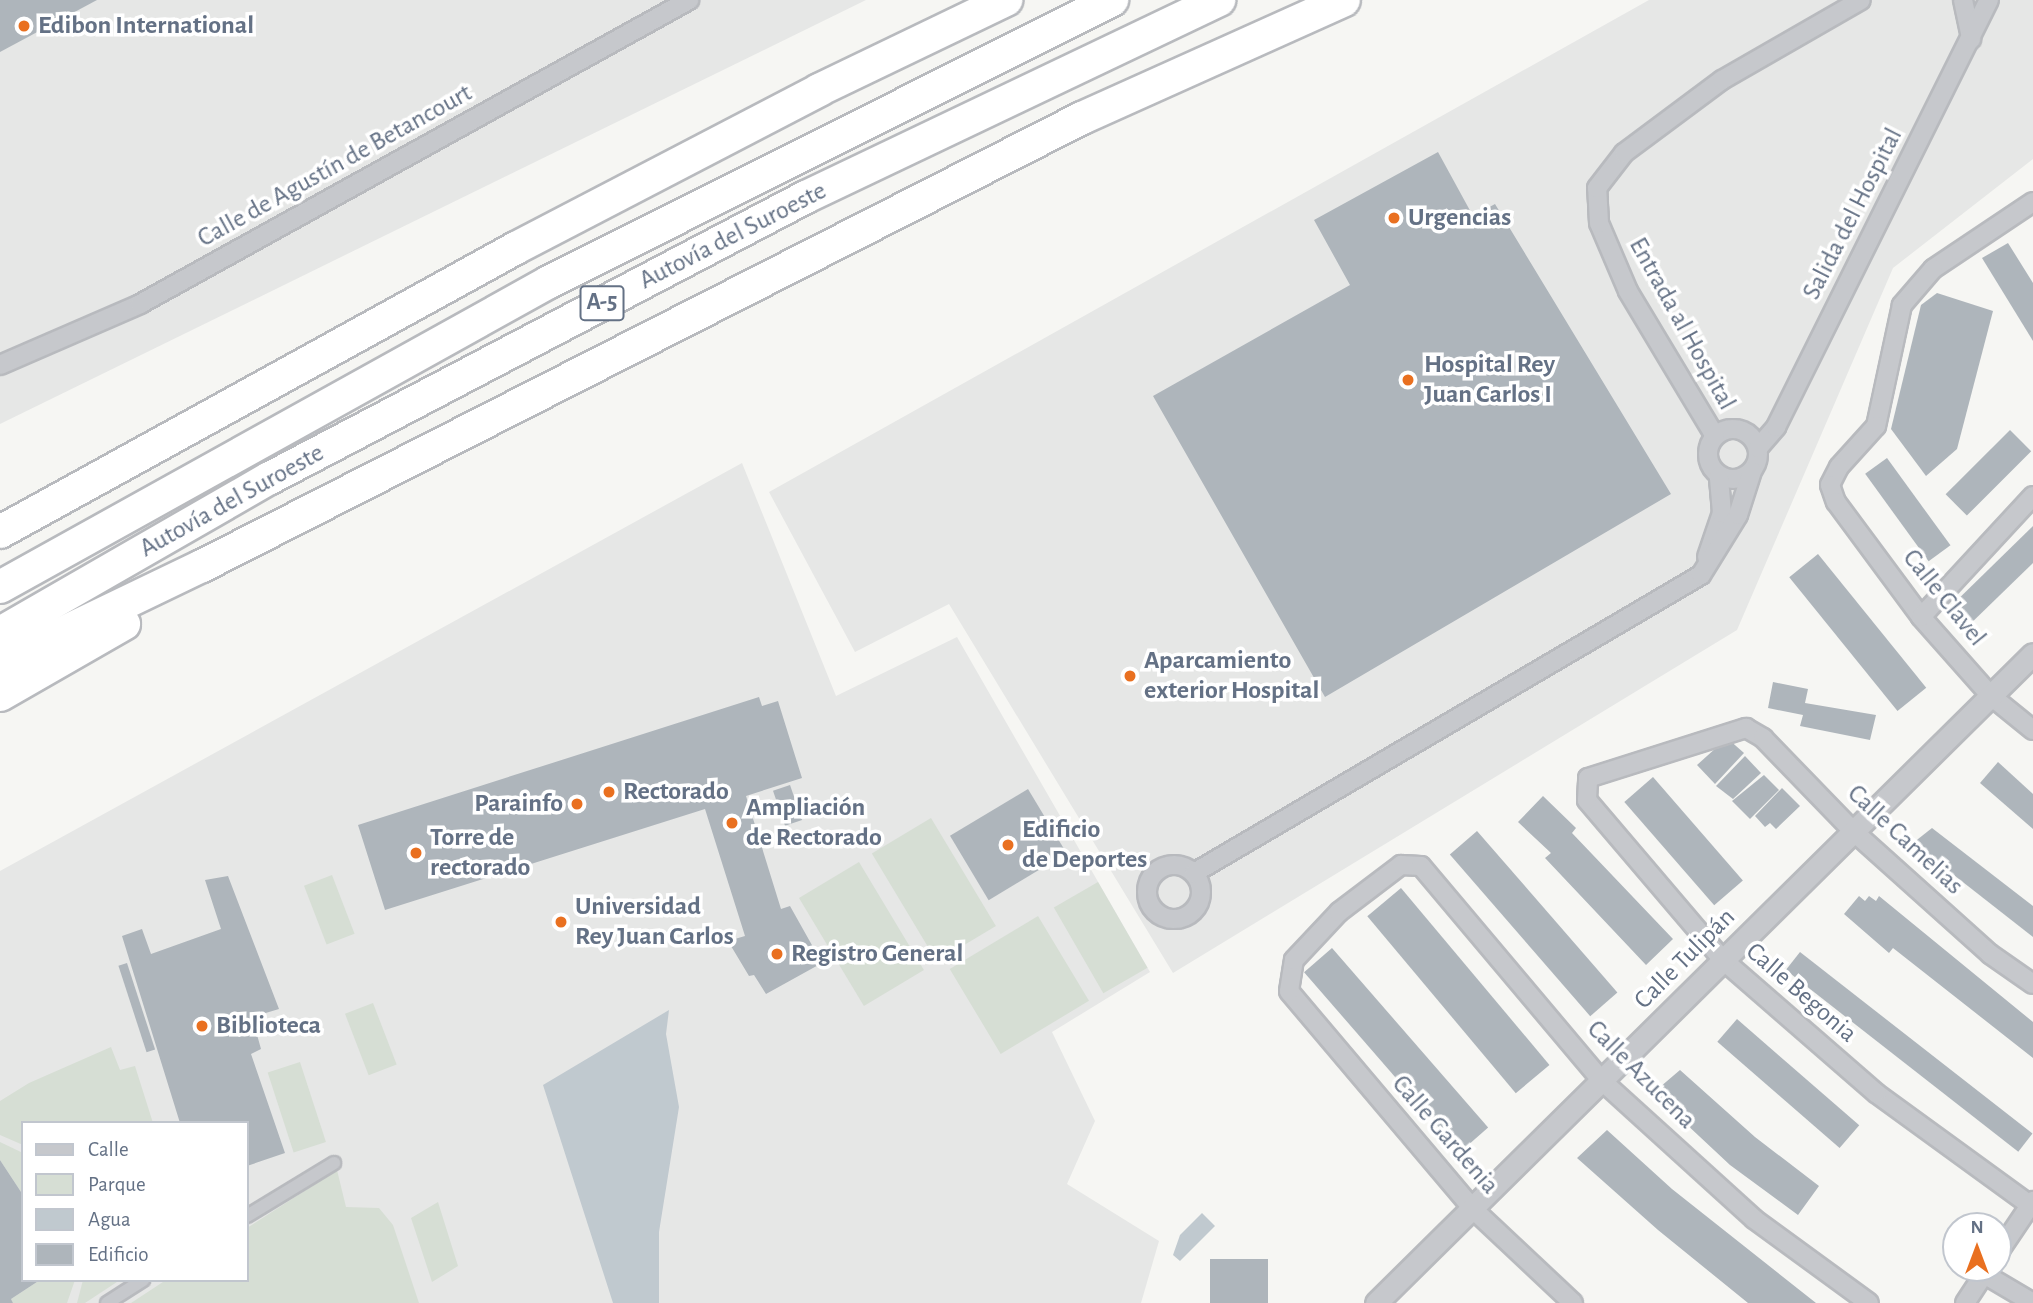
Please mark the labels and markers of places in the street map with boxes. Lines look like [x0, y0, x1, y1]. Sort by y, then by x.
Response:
place label: Edibon International [38, 10, 254, 42]
marker: Edibon International [16, 18, 32, 34]
place label: Urgencias [1408, 202, 1511, 234]
marker: Urgencias [1386, 210, 1402, 226]
place label: Hospital Rey Juan Carlos I [1424, 349, 1555, 410]
marker: Hospital Rey Juan Carlos I [1398, 370, 1418, 390]
place label: Aparcamiento exterior Hospital [1144, 645, 1319, 706]
marker: Aparcamiento exterior Hospital [1122, 668, 1138, 684]
place label: Rectorado [623, 776, 729, 808]
marker: Rectorado [601, 784, 617, 800]
place label: Parainfo [474, 788, 563, 820]
place label: Ampliación de Rectorado [746, 792, 882, 854]
marker: Parainfo [569, 796, 585, 812]
place label: Edificio de Deportes [1022, 814, 1147, 876]
marker: Ampliación de Rectorado [724, 815, 740, 831]
place label: Torre de rectorado [430, 822, 530, 884]
marker: Edificio de Deportes [1000, 837, 1016, 853]
marker: Torre de rectorado [408, 845, 424, 861]
place label: Universidad Rey Juan Carlos [575, 891, 734, 953]
marker: Universidad Rey Juan Carlos [553, 914, 569, 930]
place label: Registro General [791, 938, 963, 970]
marker: Registro General [769, 946, 785, 962]
place label: Biblioteca [216, 1010, 321, 1042]
marker: Biblioteca [194, 1018, 210, 1034]

